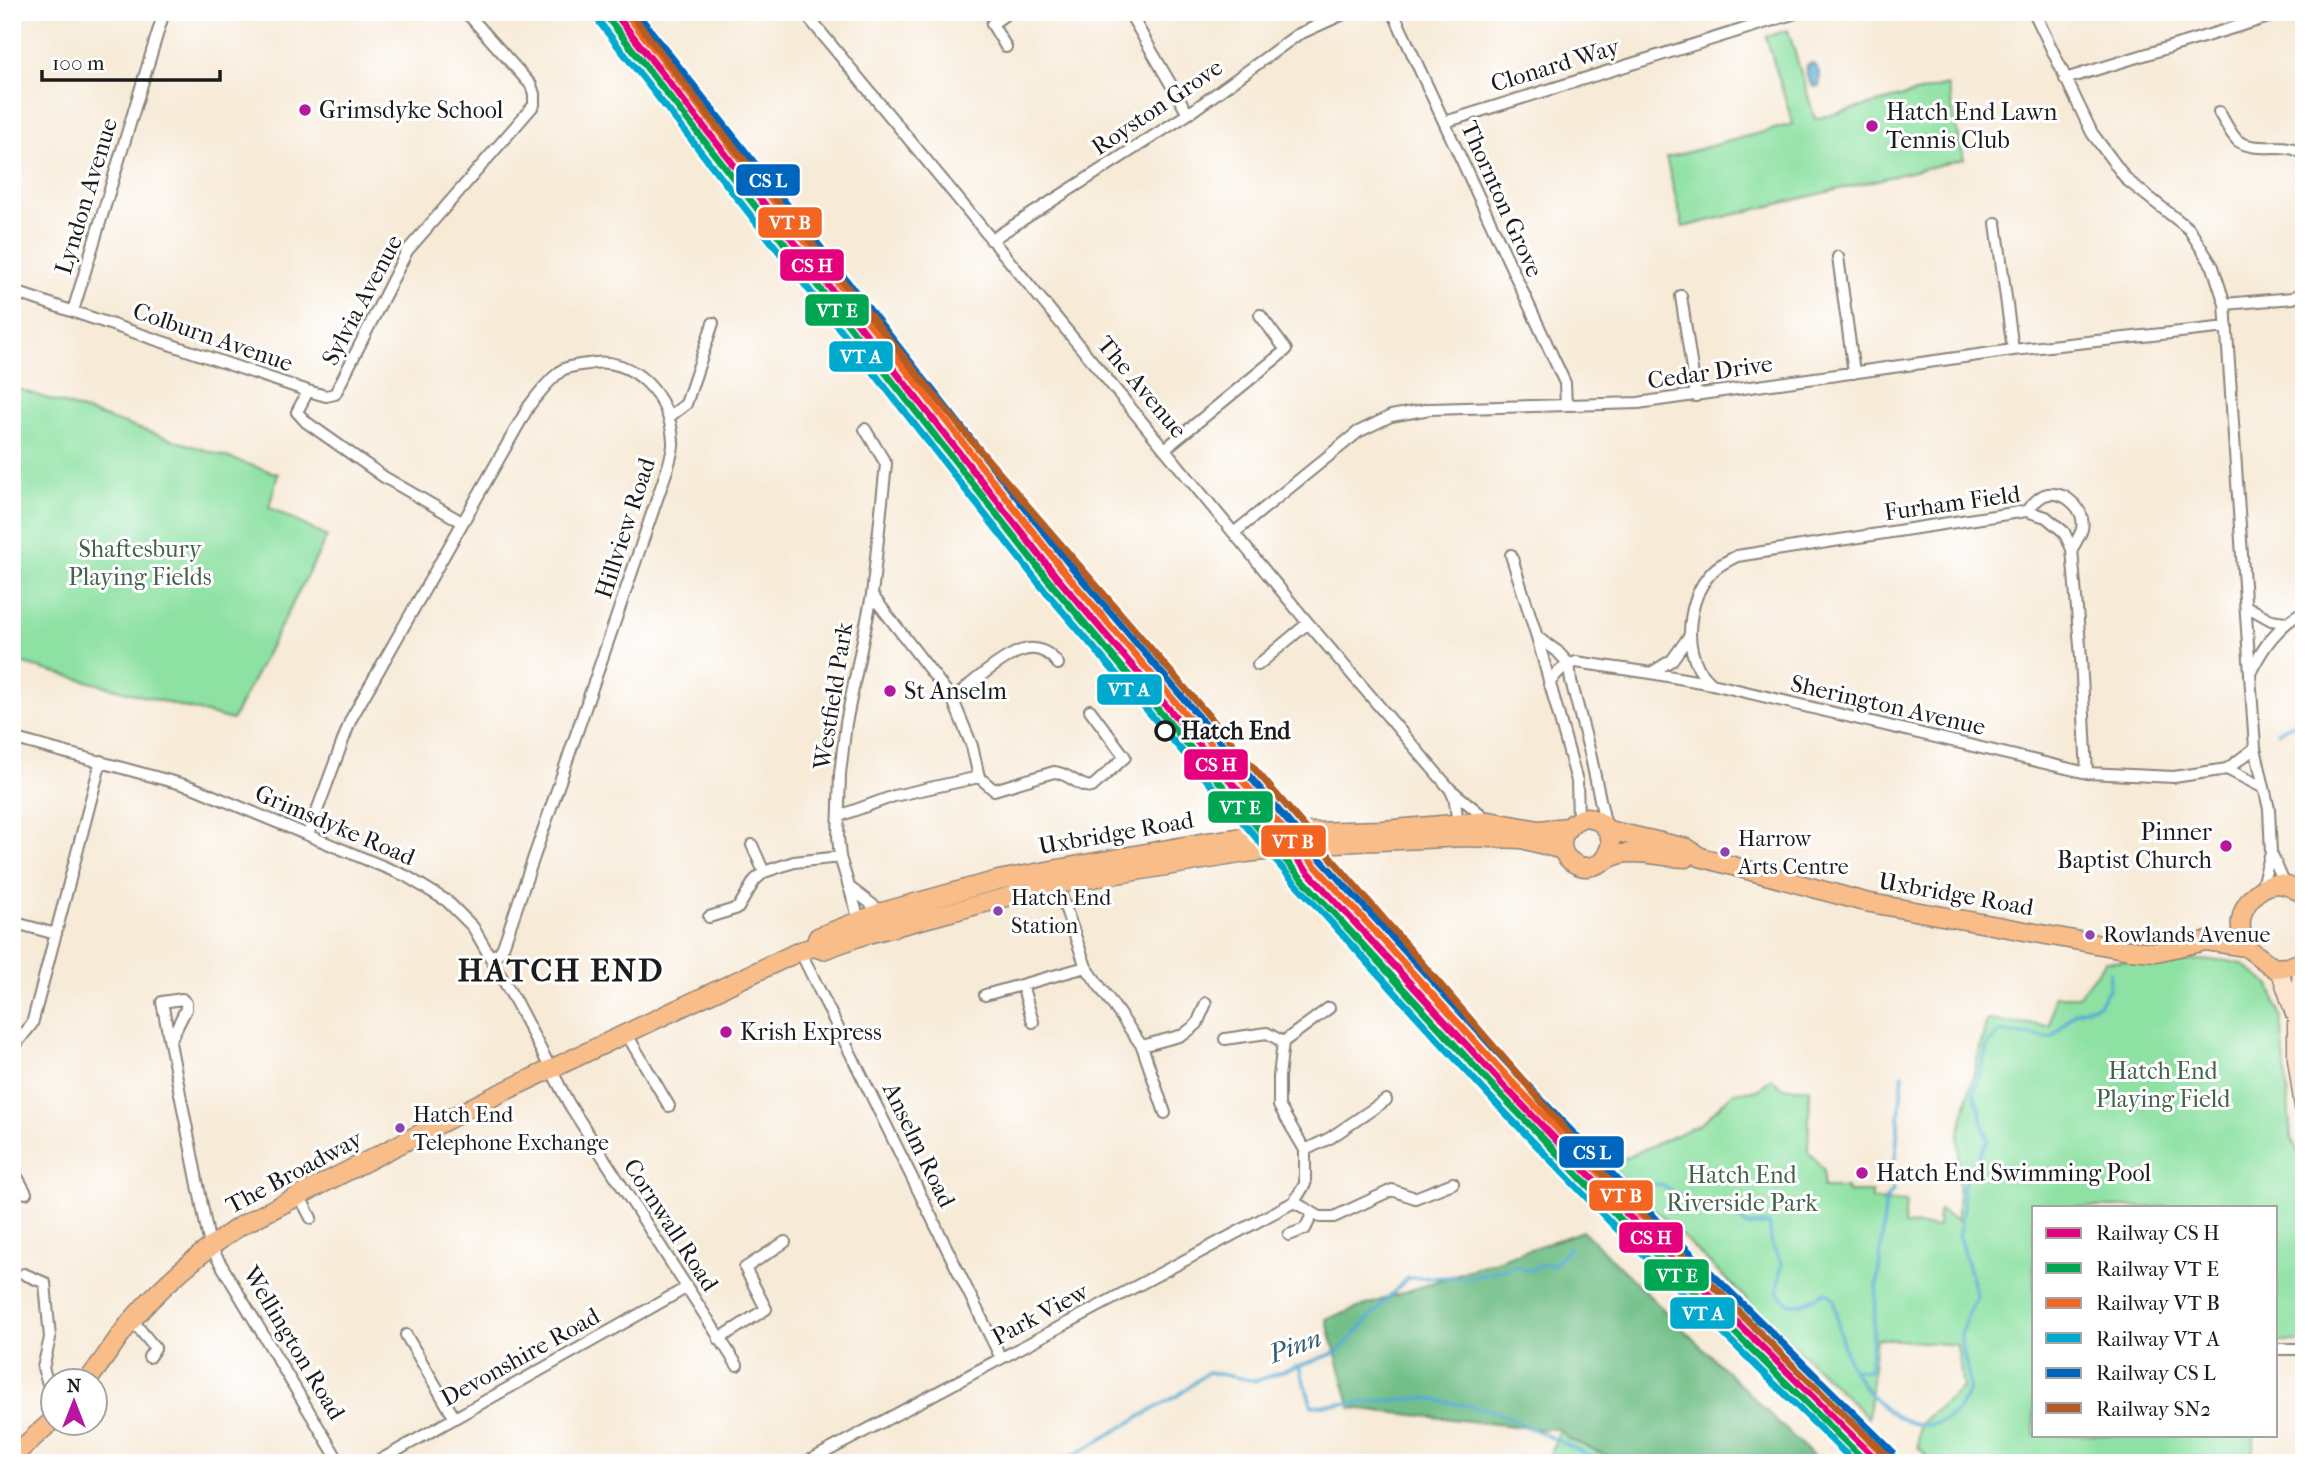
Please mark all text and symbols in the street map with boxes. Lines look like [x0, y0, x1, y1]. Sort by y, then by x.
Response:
street label: Clonard Way [1487, 32, 1624, 98]
scale bar [42, 38, 220, 82]
text: 100 m [52, 51, 105, 75]
street label: Royston Grove [1086, 53, 1228, 161]
place label: Grimsdyke School [319, 96, 504, 124]
place label: Hatch End Lawn Tennis Club [1886, 98, 2058, 154]
marker: Grimsdyke School [297, 102, 313, 118]
street label: Lyndon Avenue [49, 114, 123, 278]
street label: Thornton Grove [1455, 117, 1549, 281]
marker: Hatch End Lawn Tennis Club [1864, 118, 1880, 134]
line badge: CS L [735, 163, 801, 197]
text: CS L [749, 170, 788, 192]
line badge: VT B [757, 206, 823, 239]
text: VT B [768, 212, 811, 234]
street label: Sylvia Avenue [316, 230, 408, 370]
line badge: CS H [779, 248, 845, 282]
text: CS H [791, 255, 833, 277]
line badge: VT E [804, 293, 870, 327]
street label: Colburn Avenue [129, 297, 297, 378]
text: VT E [815, 300, 858, 322]
street label: The Avenue [1091, 330, 1193, 444]
line badge: VT A [828, 340, 894, 373]
text: VT A [839, 346, 883, 368]
street label: Cedar Drive [1646, 349, 1775, 395]
street label: Hillview Road [589, 453, 661, 602]
street label: Furham Field [1882, 479, 2023, 526]
park label: Shaftesbury Playing Fields [68, 535, 212, 591]
street label: Westfield Park [807, 620, 859, 773]
street label: Sherington Avenue [1788, 669, 1988, 741]
line badge: VT A [1096, 673, 1163, 706]
place label: St Anselm [904, 677, 1007, 705]
text: VT A [1107, 679, 1151, 701]
marker: St Anselm [882, 683, 898, 699]
place label: Hatch End [1181, 717, 1291, 745]
marker: Hatch End [1155, 721, 1175, 741]
line badge: CS H [1183, 748, 1249, 781]
text: CS H [1195, 754, 1237, 776]
street label: Grimsdyke Road [251, 779, 420, 872]
line badge: VT E [1207, 790, 1274, 824]
text: VT E [1218, 797, 1261, 819]
street label: Uxbridge Road [1036, 805, 1197, 860]
place label: Pinner Baptist Church [2057, 818, 2213, 874]
line badge: VT B [1260, 824, 1327, 858]
place label: Harrow Arts Centre [1737, 826, 1849, 880]
text: VT B [1271, 831, 1314, 853]
marker: Pinner Baptist Church [2218, 838, 2234, 854]
marker: Harrow Arts Centre [1718, 845, 1732, 859]
street label: Uxbridge Road [1876, 867, 2037, 922]
place label: Hatch End Station [1011, 885, 1112, 939]
marker: Hatch End Station [991, 904, 1005, 918]
place label: Rowlands Avenue [2103, 922, 2270, 948]
marker: Rowlands Avenue [2083, 928, 2097, 942]
district label: HATCH END [458, 952, 664, 989]
place label: Krish Express [740, 1018, 882, 1046]
marker: Krish Express [718, 1024, 734, 1040]
park label: Hatch End Playing Field [2096, 1057, 2231, 1113]
street label: Anselm Road [876, 1077, 962, 1213]
place label: Hatch End Telephone Exchange [413, 1102, 609, 1156]
marker: Hatch End Telephone Exchange [393, 1121, 407, 1135]
street label: The Broadway [221, 1124, 368, 1220]
line badge: CS L [1558, 1135, 1625, 1169]
text: CS L [1573, 1142, 1612, 1164]
street label: Cornwall Road [618, 1153, 725, 1297]
place label: Hatch End Swimming Pool [1876, 1159, 2151, 1187]
park label: Hatch End Riverside Park [1666, 1161, 1818, 1217]
marker: Hatch End Swimming Pool [1854, 1165, 1870, 1181]
line badge: VT B [1588, 1179, 1654, 1212]
text: VT B [1599, 1185, 1642, 1207]
legend [2032, 1206, 2278, 1436]
line badge: CS H [1618, 1221, 1684, 1254]
text: Railway CS H [2096, 1221, 2220, 1245]
text: CS H [1630, 1227, 1672, 1249]
text: Railway VT E [2096, 1257, 2219, 1281]
line badge: VT E [1643, 1258, 1710, 1292]
street label: Wellington Road [237, 1260, 351, 1426]
text: VT E [1655, 1265, 1698, 1287]
street label: Park View [987, 1277, 1094, 1351]
text: Railway VT B [2096, 1291, 2220, 1315]
line badge: VT A [1669, 1296, 1736, 1330]
street label: Devonshire Road [436, 1301, 605, 1412]
text: VT A [1681, 1303, 1725, 1325]
water label: Pinn [1264, 1322, 1325, 1370]
text: Railway VT A [2096, 1327, 2220, 1351]
text: Railway CS L [2096, 1361, 2216, 1385]
north arrow [38, 1366, 108, 1436]
text: N [67, 1375, 82, 1397]
text: Railway SN2 [2096, 1397, 2211, 1421]

